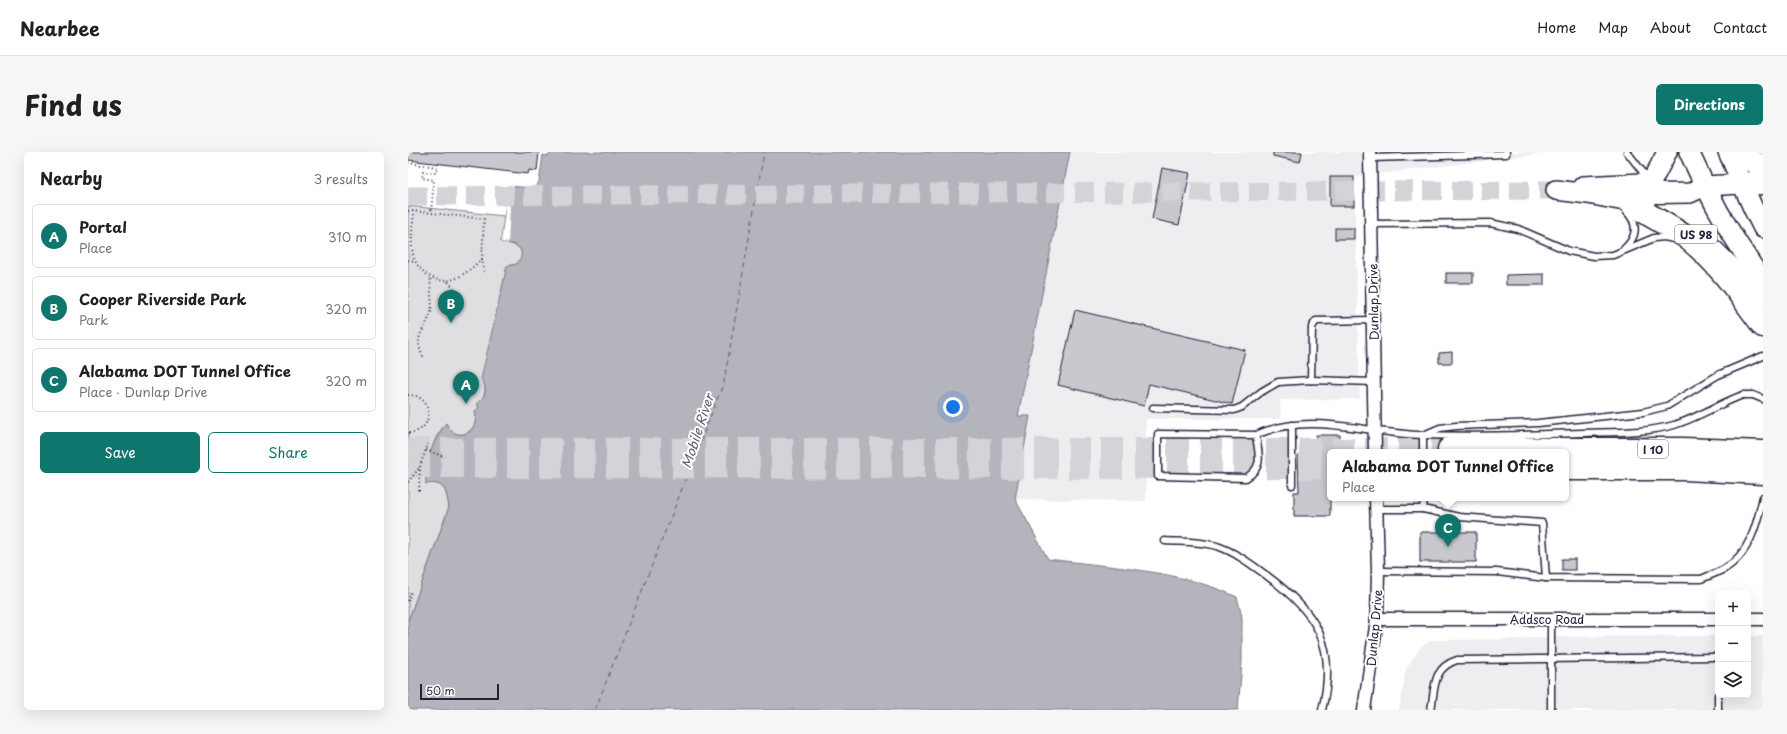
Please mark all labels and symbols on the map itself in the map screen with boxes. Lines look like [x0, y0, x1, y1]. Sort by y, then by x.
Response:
road number: US 98 [1675, 225, 1717, 243]
street label: Dunlap Drive [1363, 263, 1383, 341]
pin: B [438, 290, 464, 323]
pin: A [453, 371, 479, 404]
water label: Mobile River [676, 390, 719, 470]
your location [943, 397, 963, 417]
road number: I 10 [1638, 440, 1668, 458]
pin: C [1435, 514, 1461, 547]
street label: Dunlap Drive [1362, 588, 1386, 667]
street label: Addsco Road [1510, 610, 1584, 628]
scale bar [420, 682, 499, 701]

